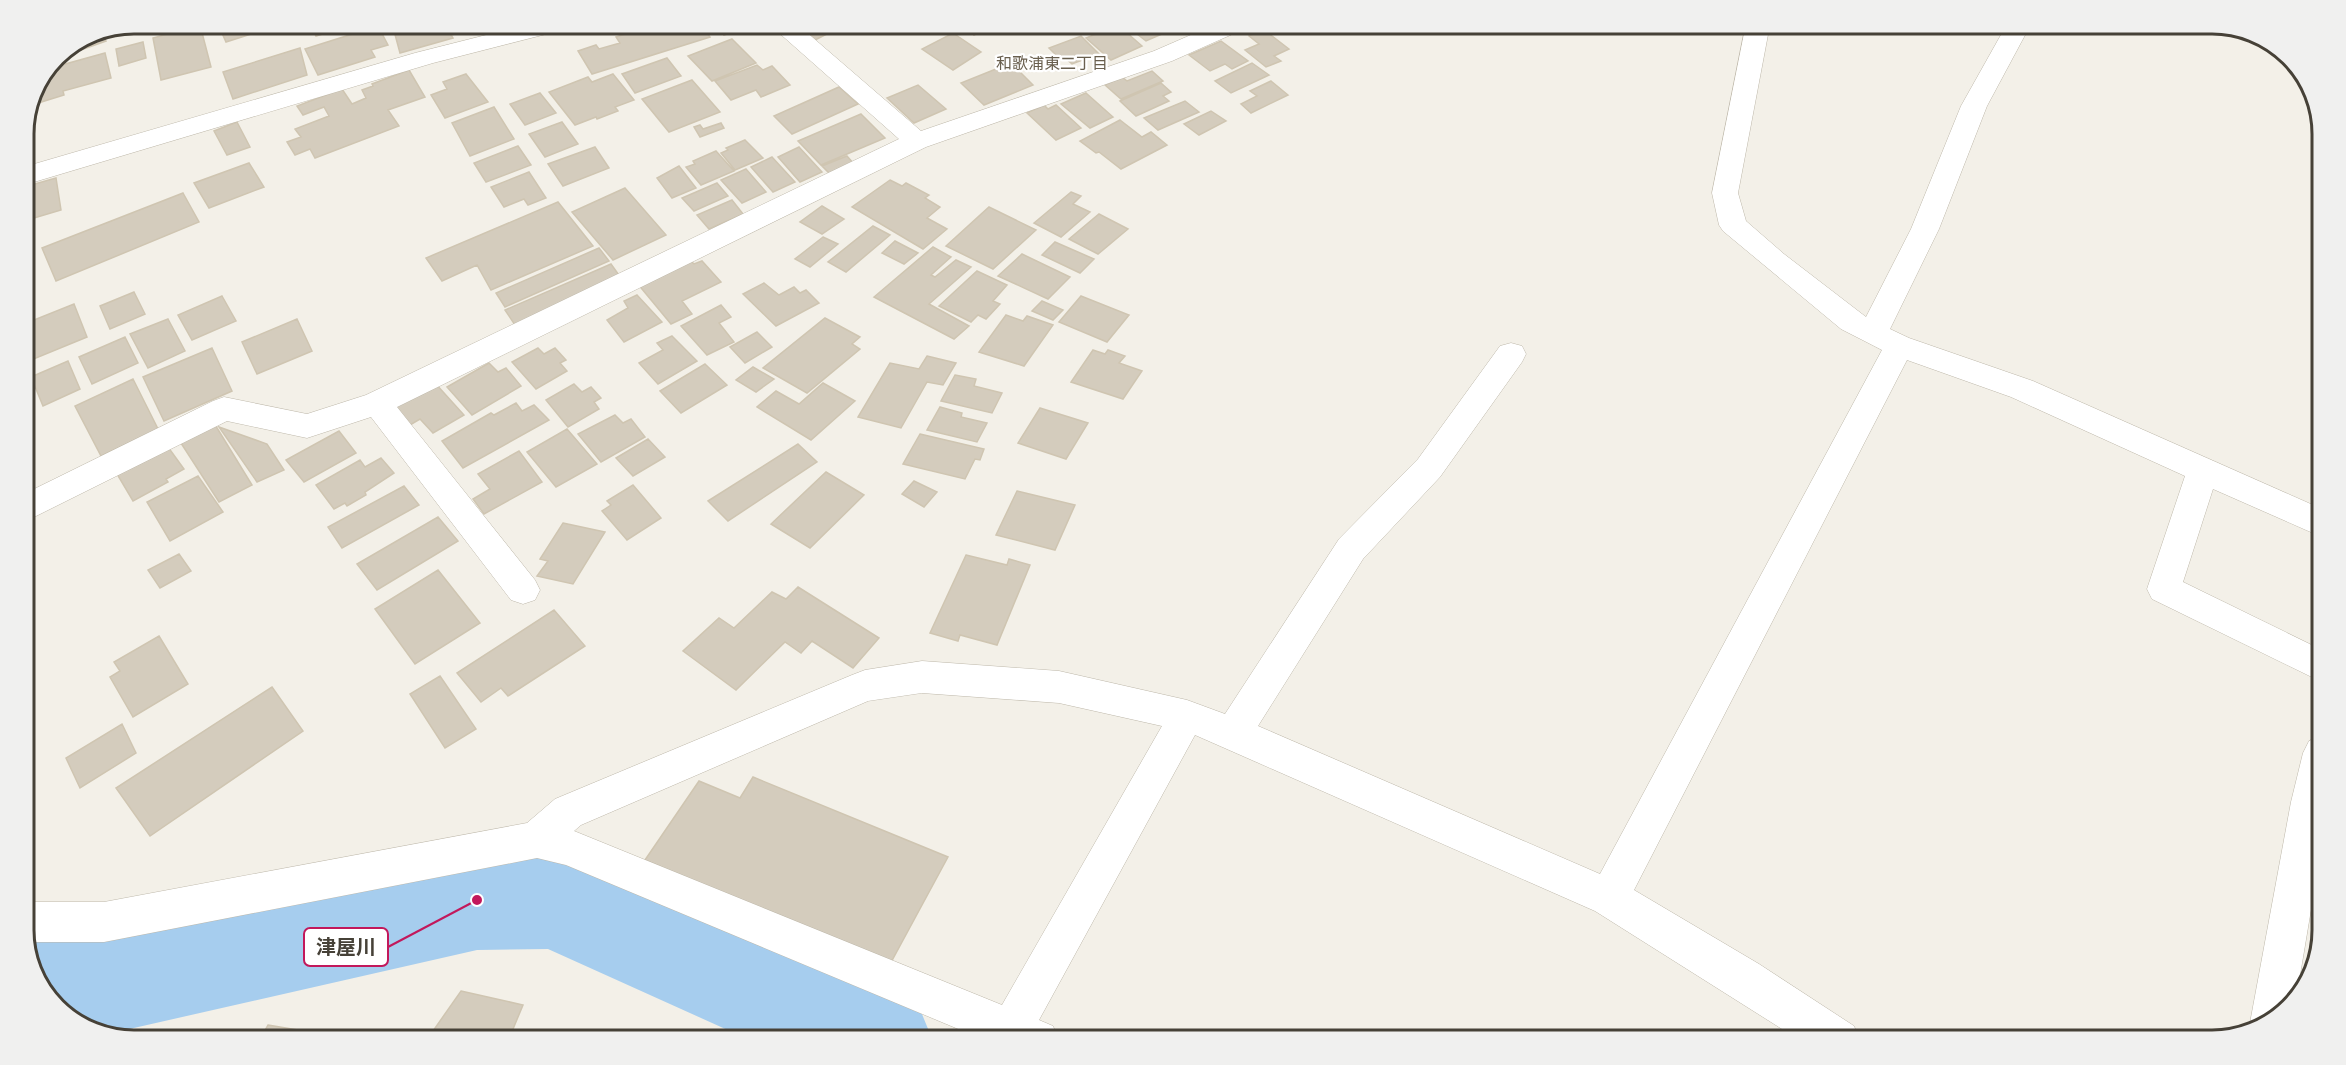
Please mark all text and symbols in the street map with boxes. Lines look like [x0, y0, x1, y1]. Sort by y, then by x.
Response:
district label: 和歌浦東二丁目 [996, 54, 1108, 73]
callout: 津屋川 [304, 928, 388, 966]
text: 津屋川 [316, 935, 376, 959]

